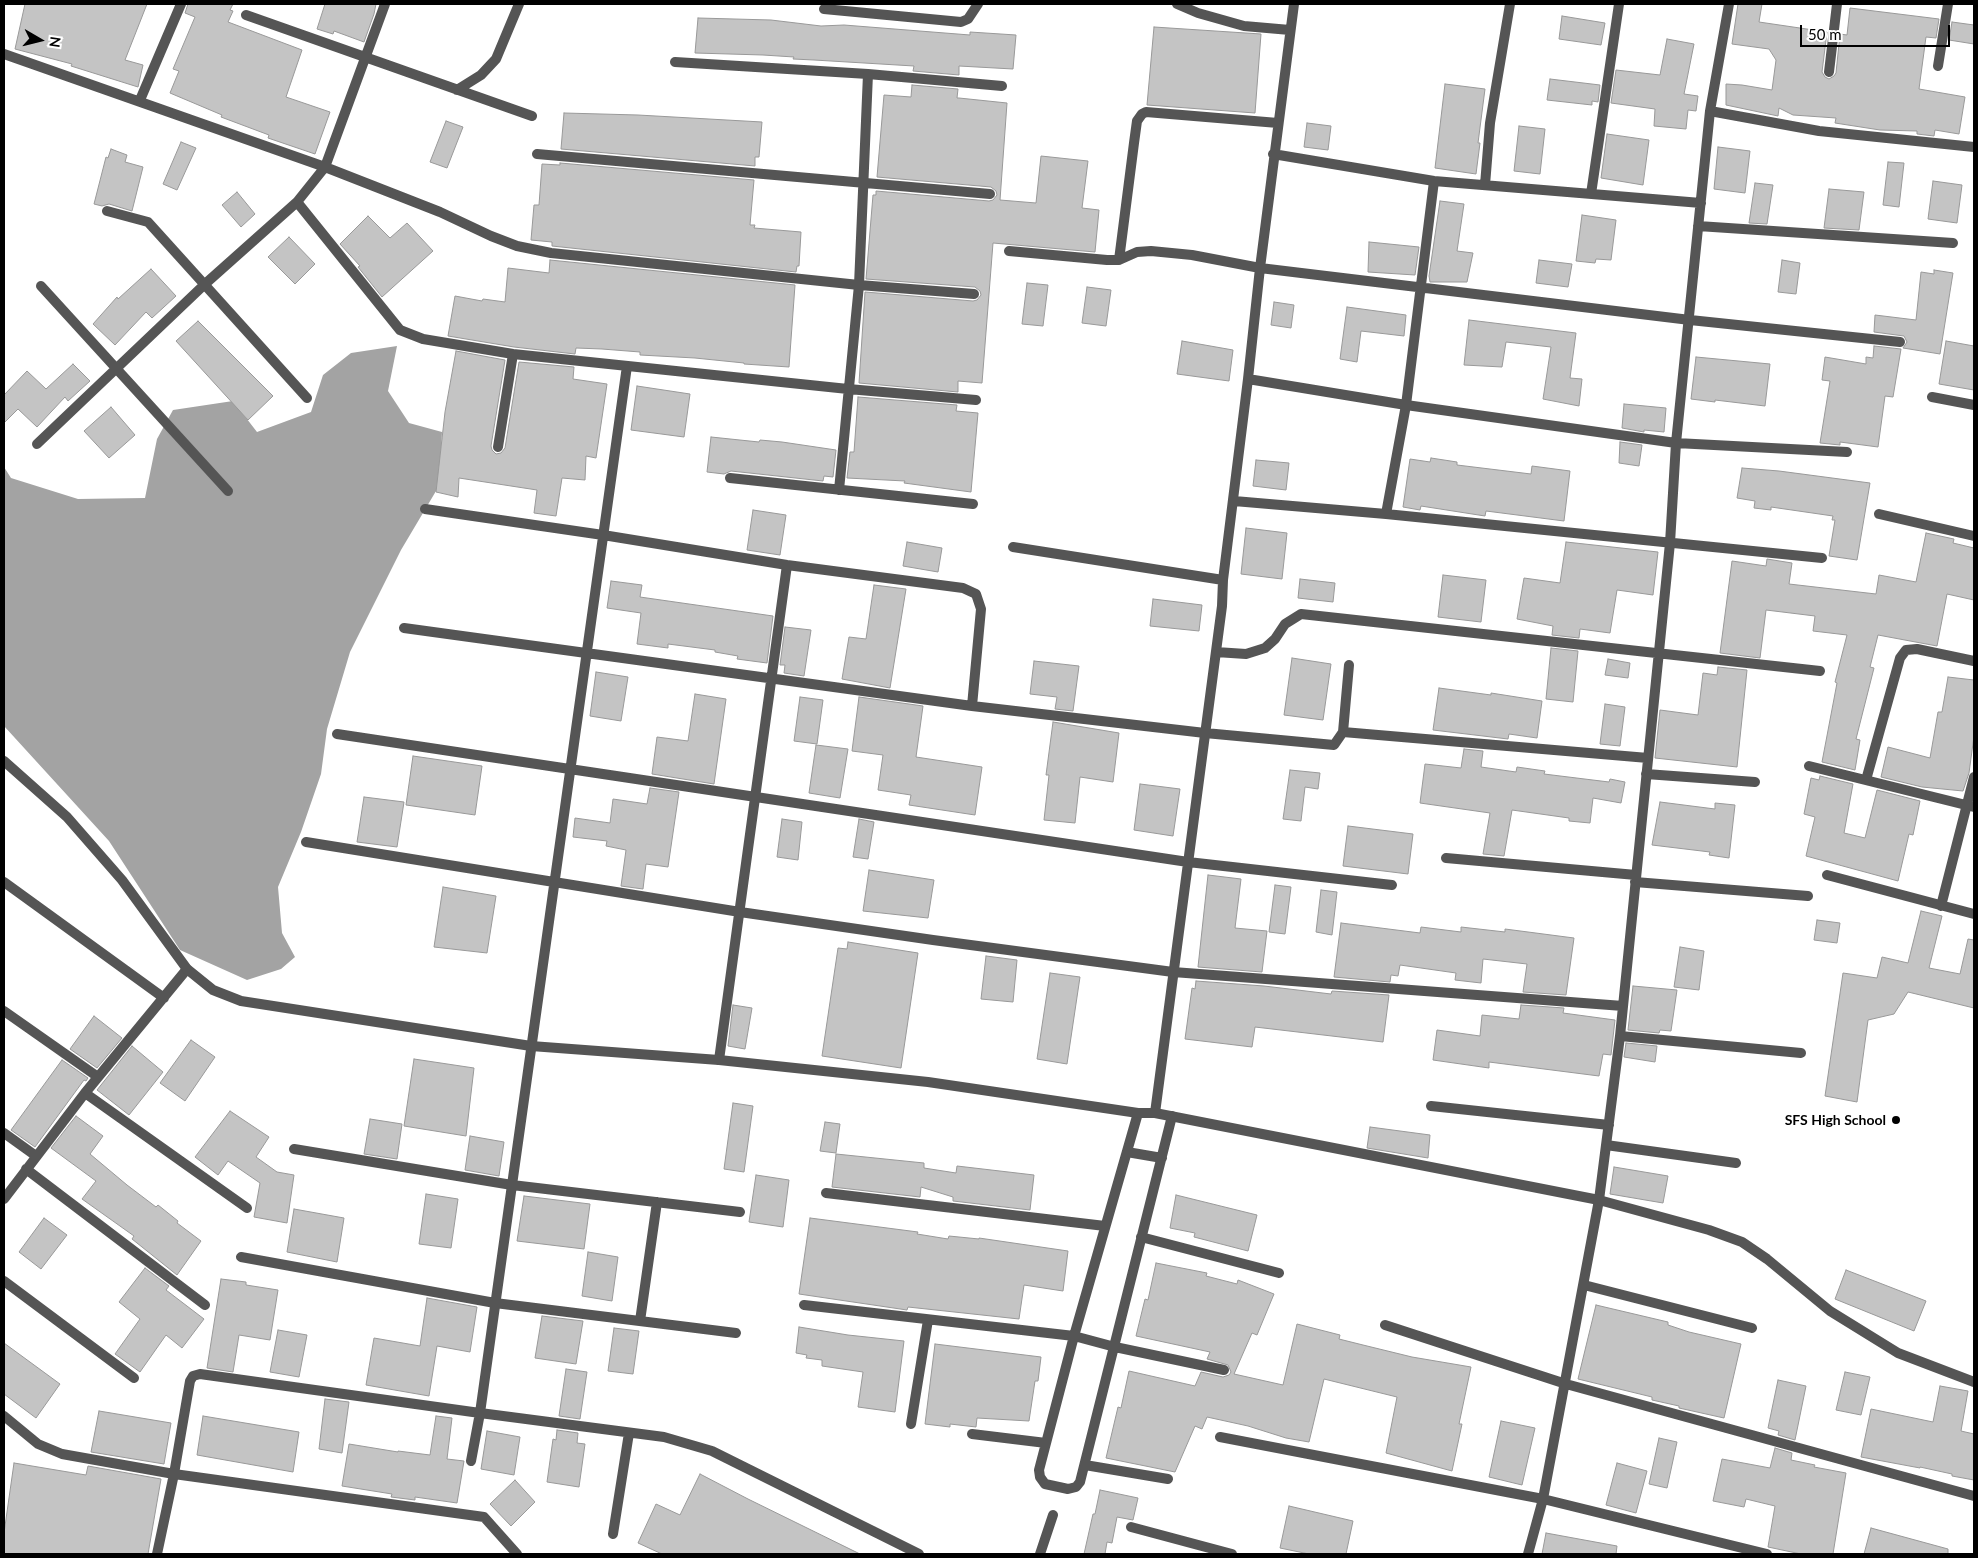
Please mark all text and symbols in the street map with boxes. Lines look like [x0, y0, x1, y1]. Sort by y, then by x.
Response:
north arrow [15, 15, 65, 65]
scale bar [1803, 15, 1953, 47]
text: 50 m [1808, 25, 1842, 43]
text: N [46, 36, 65, 49]
place label: SFS High School [1785, 1112, 1886, 1128]
marker: SFS High School [1890, 1114, 1902, 1126]

